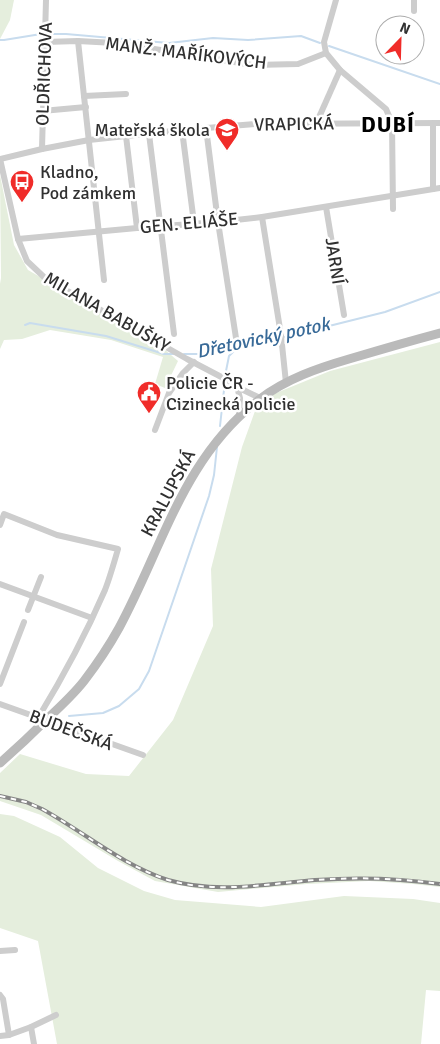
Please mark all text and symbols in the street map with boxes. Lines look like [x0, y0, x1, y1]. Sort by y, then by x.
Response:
north arrow [375, 15, 425, 65]
text: N [397, 19, 413, 38]
street label: OLDŘICHOVA [31, 22, 57, 126]
street label: MANŽ. MAŘÍKOVÝCH [104, 32, 268, 74]
district label: DUBÍ [361, 111, 415, 138]
street label: VRAPICKÁ [254, 112, 334, 136]
school or university icon: Mateřská škola [214, 117, 240, 151]
place label: Mateřská škola [94, 119, 210, 141]
place label: Kladno, Pod zámkem [40, 161, 136, 204]
bus stop icon: Kladno, Pod zámkem [9, 169, 35, 203]
street label: GEN. ELIÁŠE [139, 208, 239, 238]
street label: JARNÍ [320, 236, 350, 287]
street label: MILANA BABUŠKY [40, 267, 174, 357]
water label: Dřetovický potok [194, 312, 333, 364]
place label: Policie ČR - Cizinecká policie [166, 372, 296, 415]
public building icon: Policie ČR - Cizinecká policie [136, 380, 162, 414]
street label: KRALUPSKÁ [136, 446, 200, 540]
street label: BUDEČSKÁ [26, 705, 116, 755]

